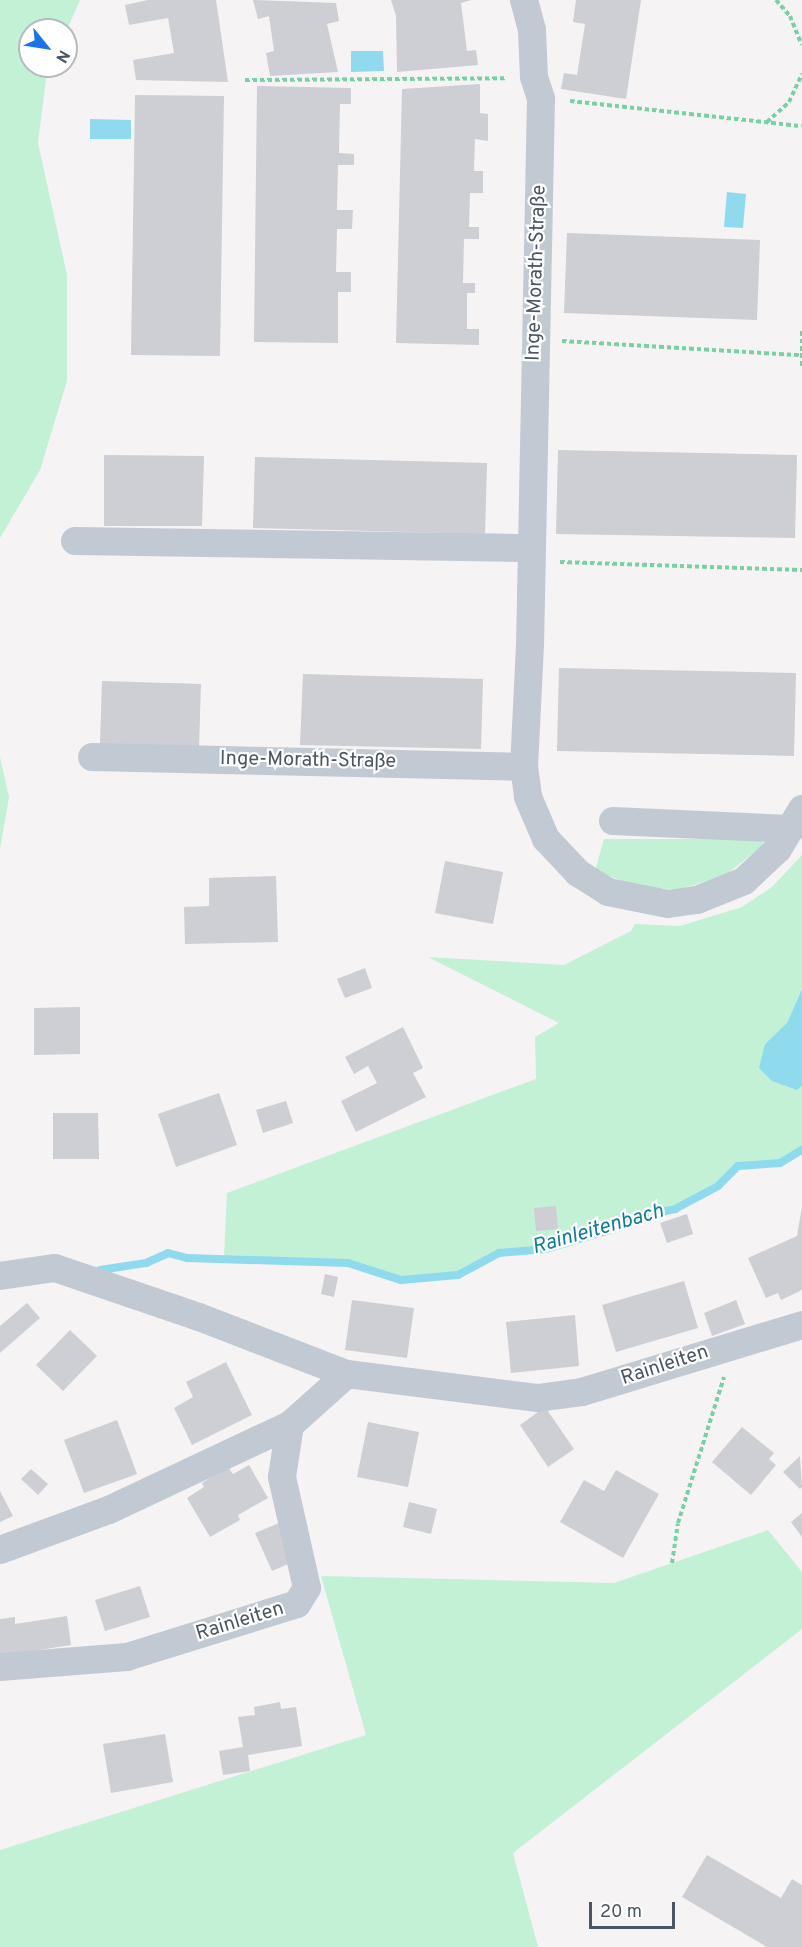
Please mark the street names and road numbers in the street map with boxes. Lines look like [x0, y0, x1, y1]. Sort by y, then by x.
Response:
street label: Inge-Morath-Straße [522, 185, 552, 361]
street label: Inge-Morath-Straße [220, 747, 396, 775]
street label: Rainleiten [618, 1341, 712, 1391]
street label: Rainleiten [193, 1597, 287, 1647]

